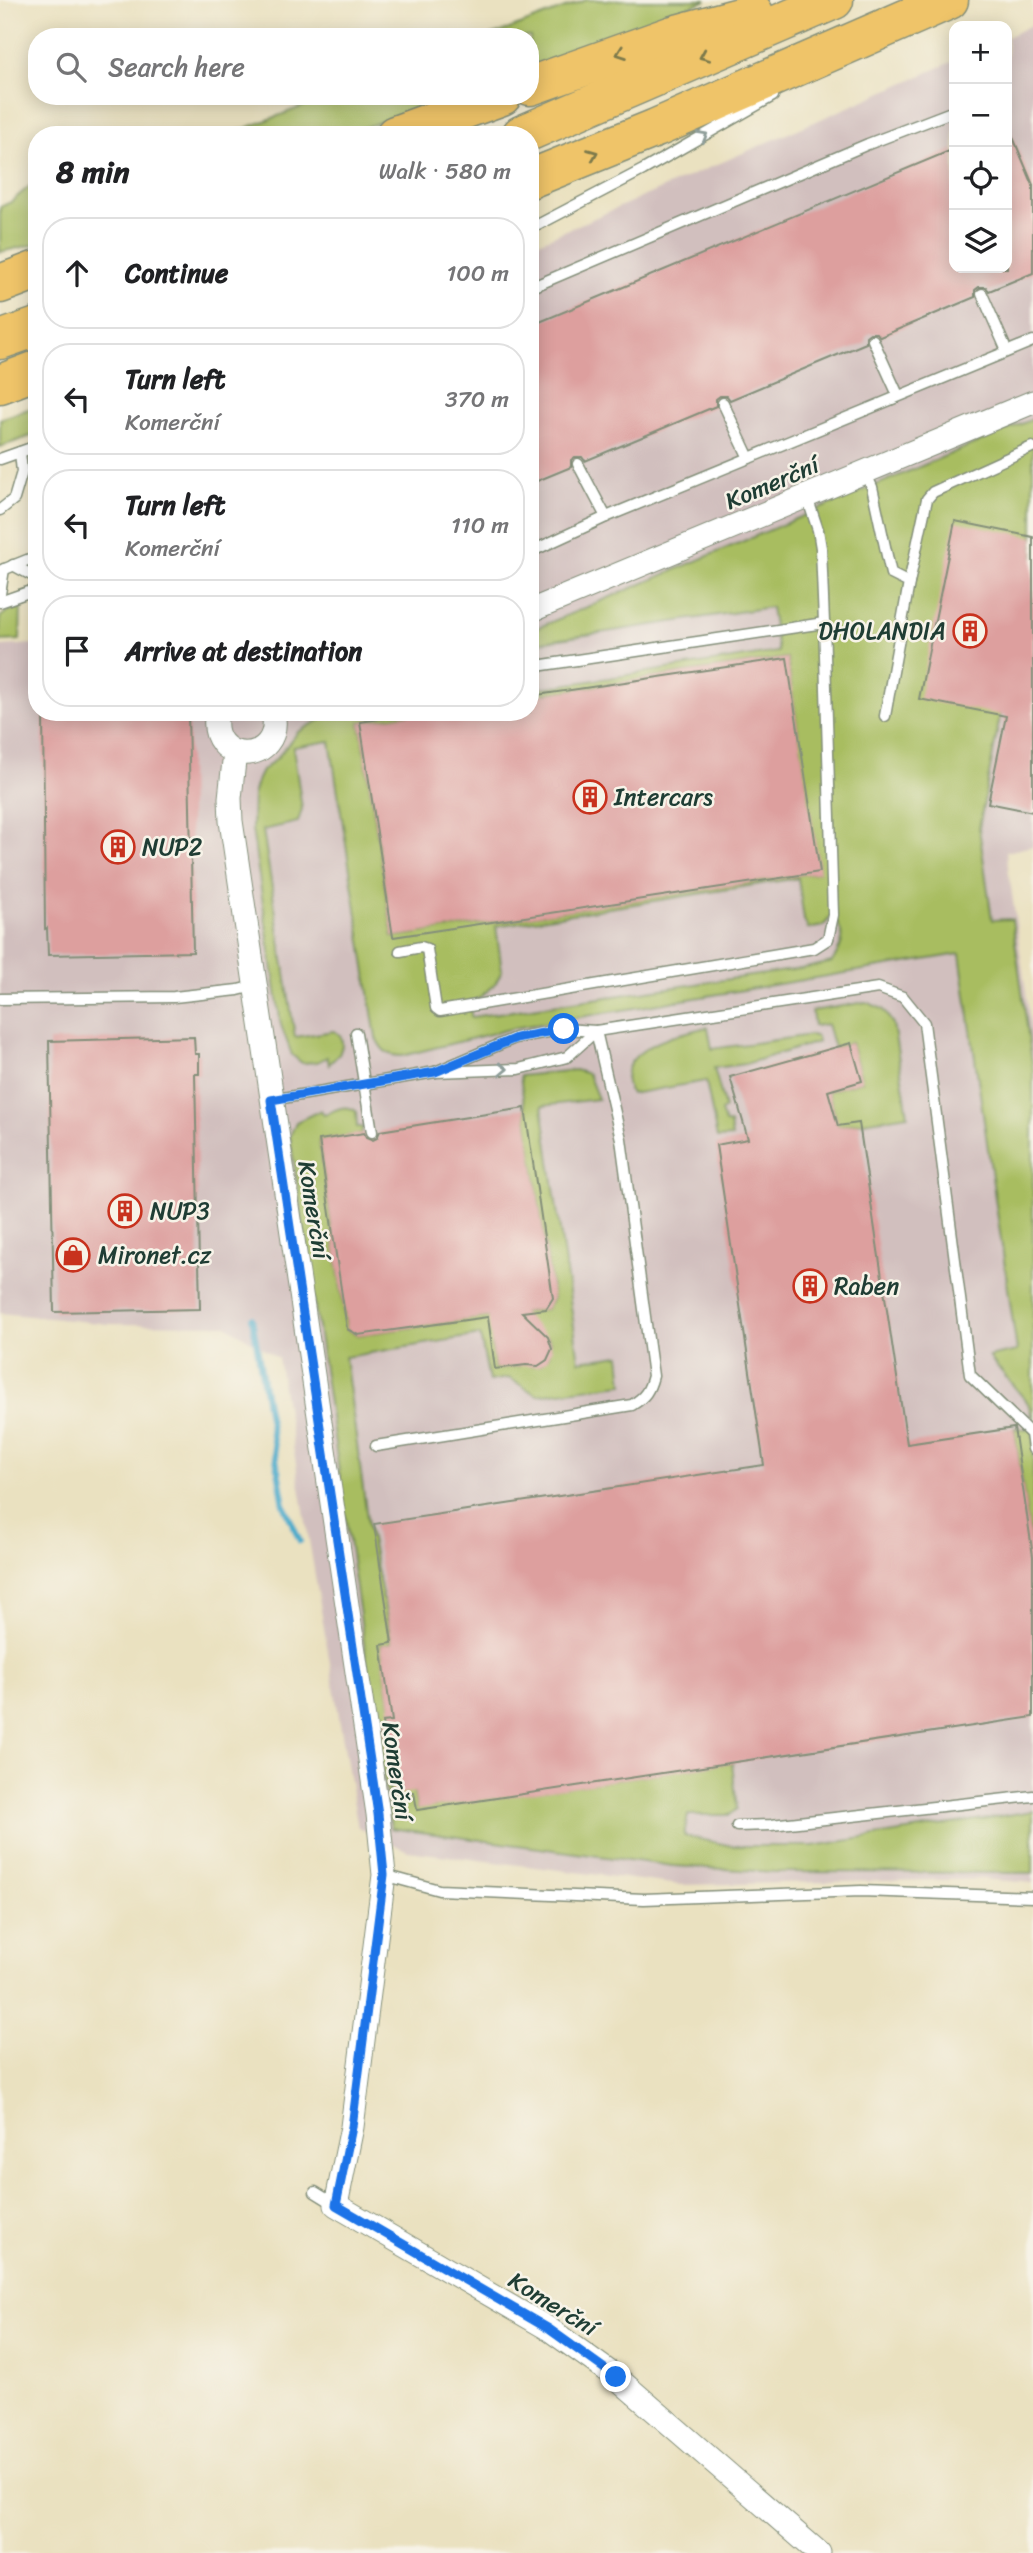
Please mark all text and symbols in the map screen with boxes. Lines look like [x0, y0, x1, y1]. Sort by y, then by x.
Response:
map controls [949, 21, 1012, 273]
button: + [949, 21, 1012, 84]
search box [28, 28, 539, 105]
text: Search here [108, 44, 245, 90]
one-way arrow [615, 45, 627, 59]
icon: search [52, 48, 90, 86]
one-way arrow [699, 48, 711, 62]
button: − [949, 84, 1012, 147]
one-way arrow [695, 131, 708, 144]
text: 8 min [56, 145, 129, 199]
button: locate [949, 147, 1012, 210]
one-way arrow [587, 148, 599, 162]
text: Walk · 580 m [379, 151, 511, 192]
button: layers [949, 210, 1012, 273]
text: Continue [125, 250, 228, 296]
text: 100 m [446, 253, 509, 294]
icon: ahead [58, 254, 96, 292]
text: Turn left [125, 356, 225, 402]
text: 370 m [445, 379, 509, 420]
icon: left [58, 380, 96, 418]
text: Komerční [125, 402, 220, 443]
street label: Komerční [718, 443, 829, 522]
text: Turn left [125, 482, 225, 528]
text: 110 m [451, 505, 509, 546]
icon: left [58, 506, 96, 544]
text: Komerční [125, 528, 220, 569]
place label: DHOLANDIA [818, 610, 946, 652]
building icon: DHOLANDIA [951, 612, 989, 650]
text: Arrive at destination [125, 628, 362, 674]
icon: arrive [58, 632, 96, 670]
place label: Intercars [613, 776, 713, 818]
building icon: Intercars [571, 778, 609, 816]
place label: NUP2 [142, 826, 203, 868]
building icon: NUP2 [99, 828, 137, 866]
route start [548, 1013, 579, 1044]
one-way arrow [498, 1062, 509, 1077]
street label: Komerční [286, 1158, 343, 1266]
place label: NUP3 [150, 1190, 210, 1232]
building icon: NUP3 [106, 1192, 144, 1230]
place label: Mironet.cz [98, 1234, 212, 1276]
shop icon: Mironet.cz [54, 1236, 92, 1274]
place label: Raben [834, 1265, 899, 1307]
building icon: Raben [791, 1267, 829, 1305]
street label: Komerční [369, 1719, 425, 1826]
street label: Komerční [500, 2260, 609, 2350]
route end [600, 2361, 631, 2392]

